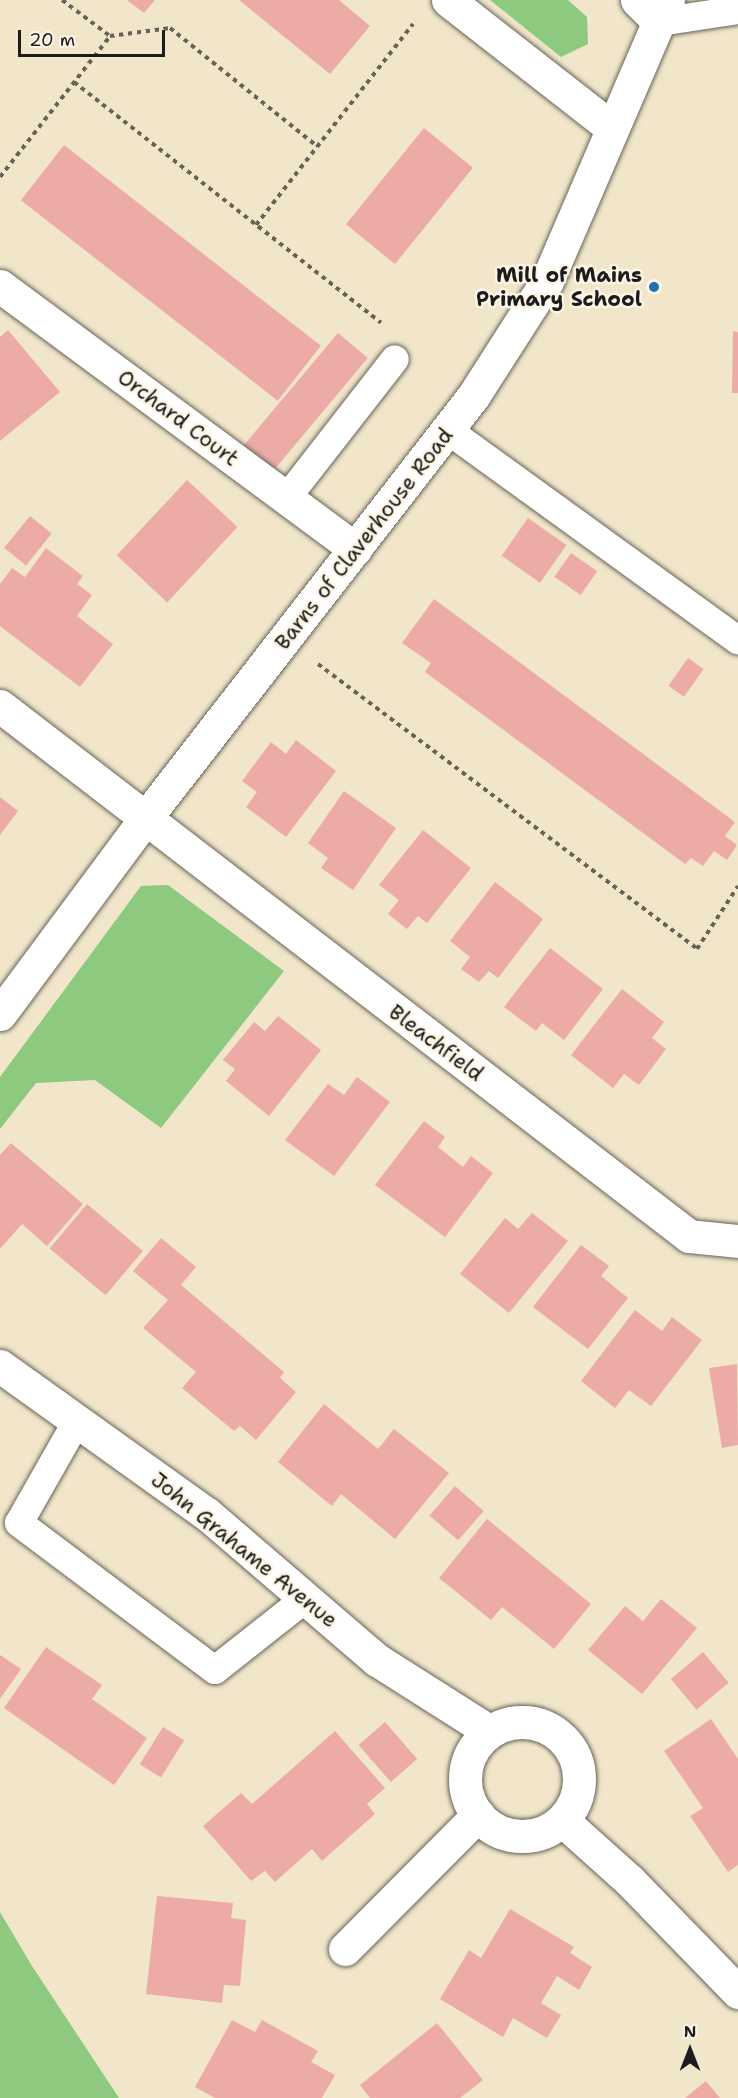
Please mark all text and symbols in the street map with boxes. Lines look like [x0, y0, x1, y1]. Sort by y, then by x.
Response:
scale bar [21, 18, 168, 56]
text: 20 m [29, 28, 75, 52]
place label: Mill of Mains Primary School [476, 262, 642, 312]
marker: Mill of Mains Primary School [647, 280, 661, 294]
street label: Orchard Court [113, 364, 243, 472]
street label: Barns of Claverhouse Road [270, 423, 458, 655]
street label: Bleachfield [384, 999, 488, 1087]
street label: John Grahame Avenue [146, 1467, 342, 1633]
north arrow [660, 2020, 720, 2080]
text: N [684, 2021, 696, 2042]

